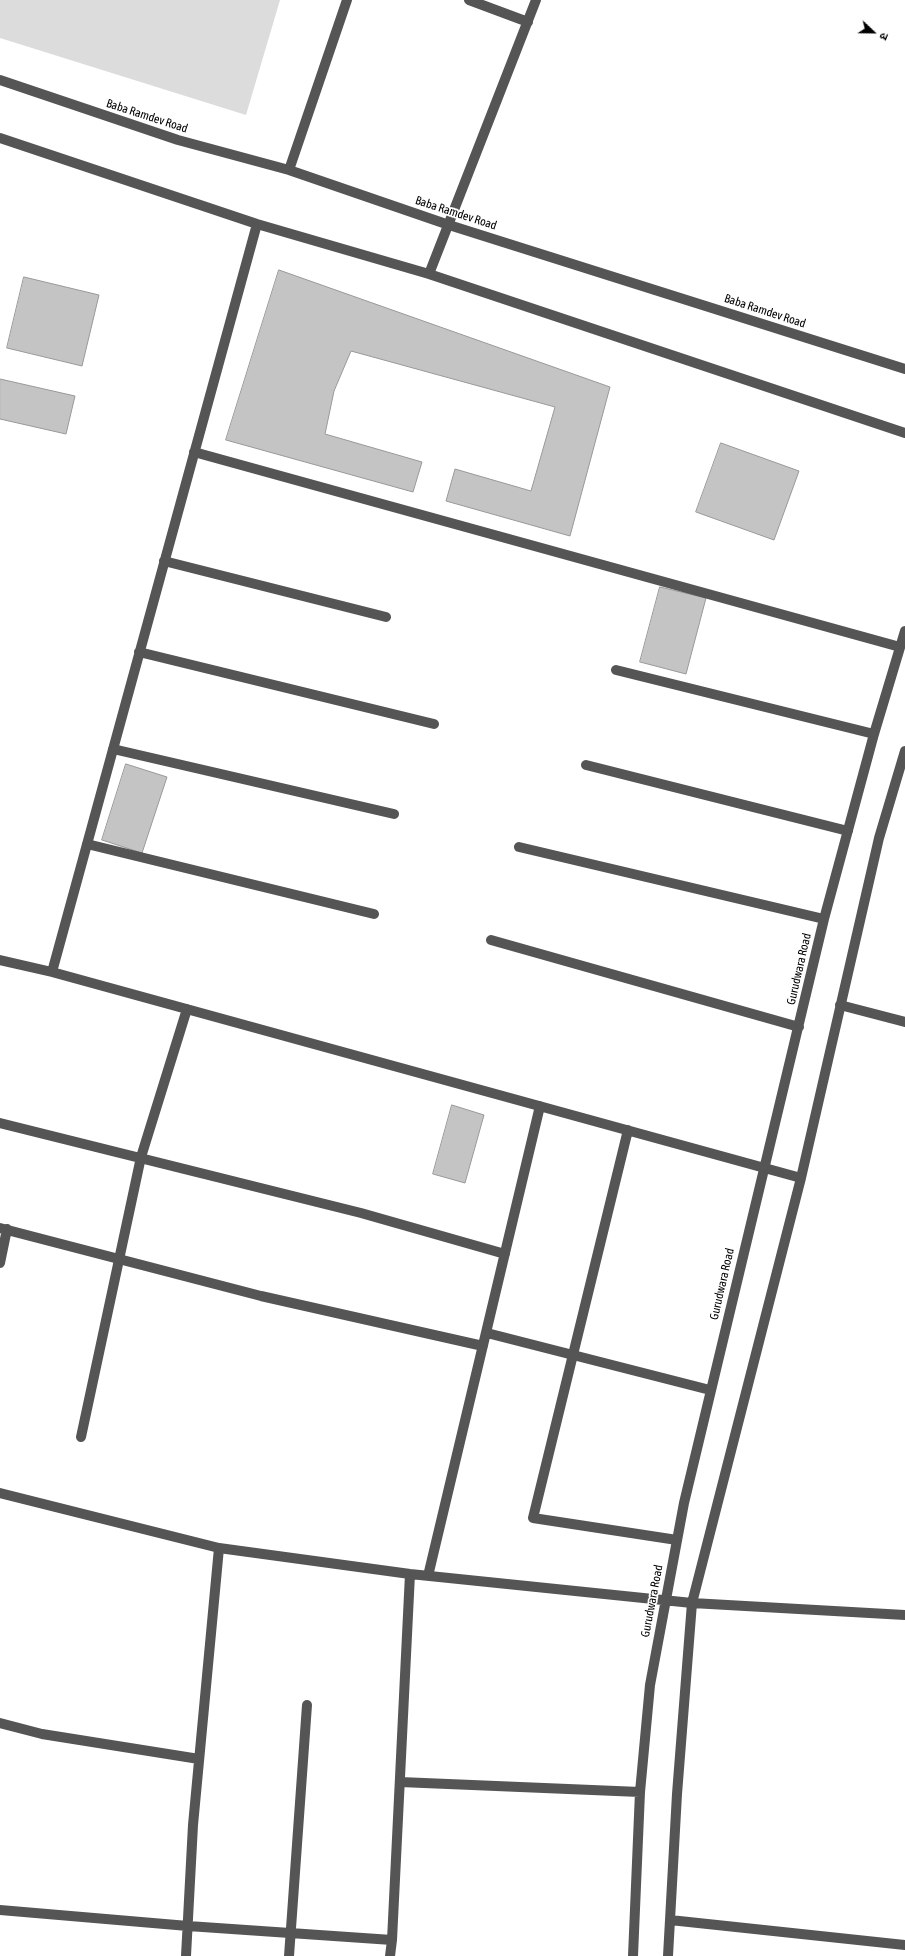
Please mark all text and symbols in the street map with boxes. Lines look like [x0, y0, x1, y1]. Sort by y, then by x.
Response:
north arrow [853, 12, 893, 52]
text: उ [877, 31, 891, 42]
street label: Baba Ramdev Road [104, 96, 190, 136]
street label: Baba Ramdev Road [413, 193, 499, 233]
street label: Baba Ramdev Road [722, 291, 808, 331]
street label: Gurudwara Road [784, 932, 814, 1006]
street label: Gurudwara Road [707, 1247, 737, 1321]
street label: Gurudwara Road [638, 1564, 666, 1638]

